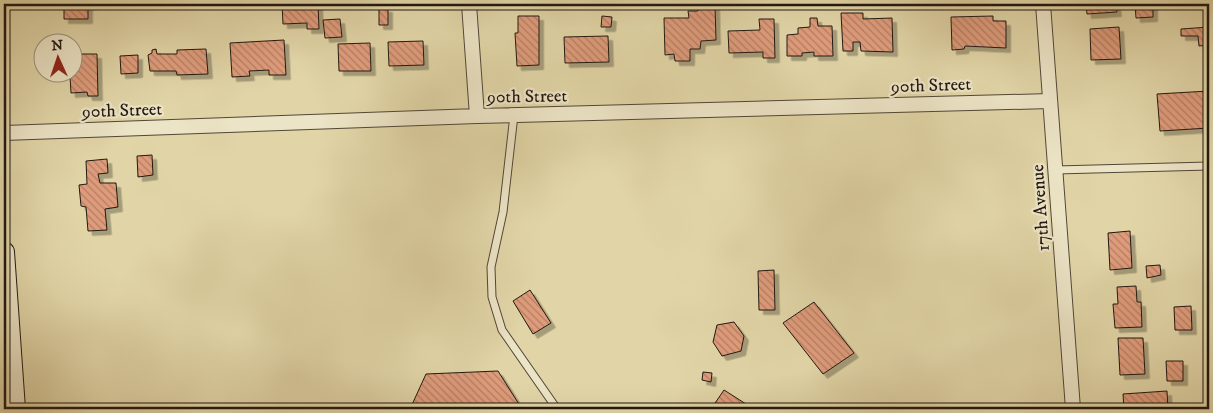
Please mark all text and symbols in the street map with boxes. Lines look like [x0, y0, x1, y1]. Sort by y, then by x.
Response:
north arrow [32, 32, 82, 82]
text: N [51, 37, 64, 55]
street label: 90th Street [890, 74, 972, 98]
street label: 90th Street [486, 85, 568, 109]
street label: 90th Street [81, 99, 163, 123]
street label: 17th Avenue [1027, 164, 1055, 252]

